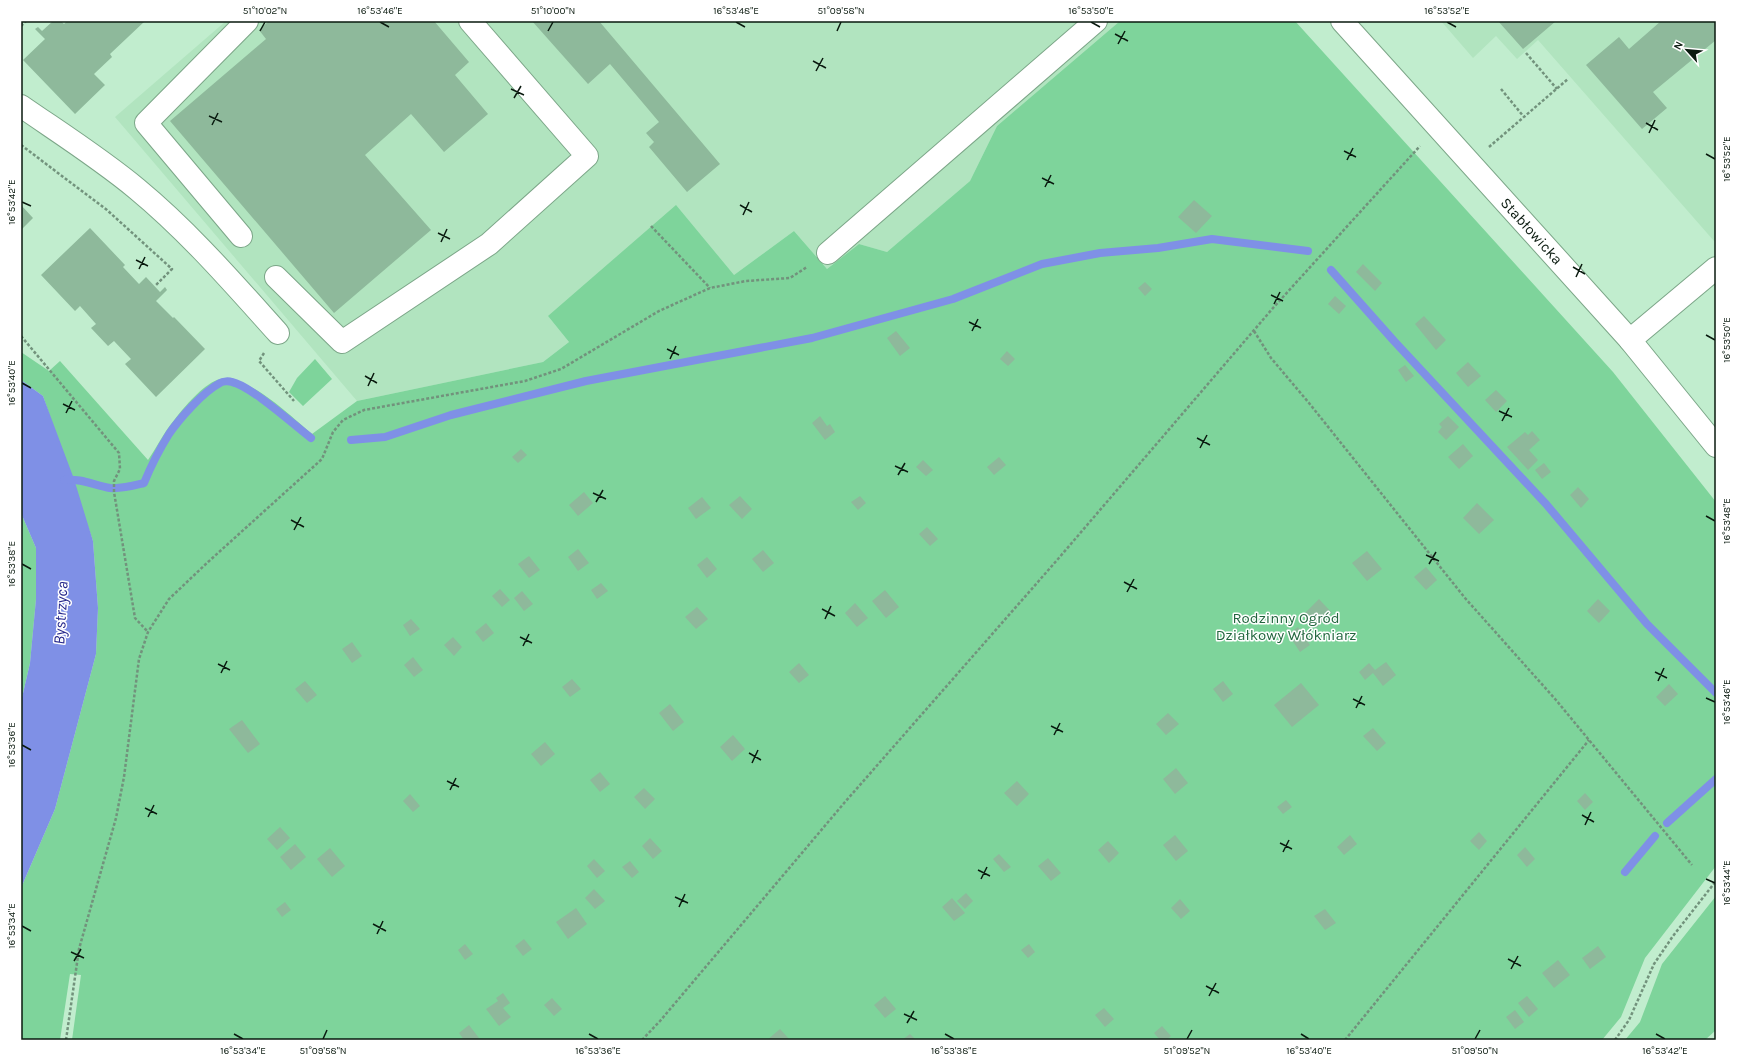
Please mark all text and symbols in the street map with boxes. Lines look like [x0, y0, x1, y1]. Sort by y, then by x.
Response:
text: 51°10'02"N [243, 5, 287, 17]
text: 16°53'46"E [357, 5, 403, 17]
text: 51°10'00"N [531, 5, 575, 17]
text: 16°53'48"E [713, 5, 759, 17]
text: 51°09'58"N [817, 5, 865, 17]
text: 16°53'50"E [1068, 5, 1114, 17]
text: 16°53'52"E [1424, 5, 1470, 17]
north arrow [1667, 30, 1707, 70]
text: N [1671, 39, 1686, 52]
text: 16°53'52"E [1721, 136, 1733, 182]
text: 16°53'42"E [6, 179, 18, 225]
street label: Stabłowicka [1497, 194, 1567, 268]
text: 16°53'50"E [1721, 317, 1733, 363]
text: 16°53'40"E [6, 360, 18, 406]
text: 16°53'48"E [1721, 498, 1733, 544]
text: 16°53'38"E [6, 541, 18, 587]
water label: Bystrzyca [49, 581, 72, 645]
park label: Rodzinny Ogród Działkowy Włókniarz [1216, 609, 1356, 644]
text: 16°53'46"E [1721, 679, 1733, 725]
text: 16°53'36"E [6, 722, 18, 768]
text: 16°53'44"E [1721, 860, 1733, 906]
text: 16°53'34"E [6, 903, 18, 949]
text: 16°53'34"E [220, 1045, 266, 1057]
text: 51°09'58"N [299, 1045, 347, 1057]
text: 16°53'36"E [575, 1045, 621, 1057]
text: 16°53'38"E [931, 1045, 977, 1057]
text: 51°09'52"N [1164, 1045, 1210, 1057]
text: 16°53'40"E [1286, 1045, 1332, 1057]
text: 51°09'50"N [1452, 1045, 1498, 1057]
text: 16°53'42"E [1642, 1045, 1688, 1057]

